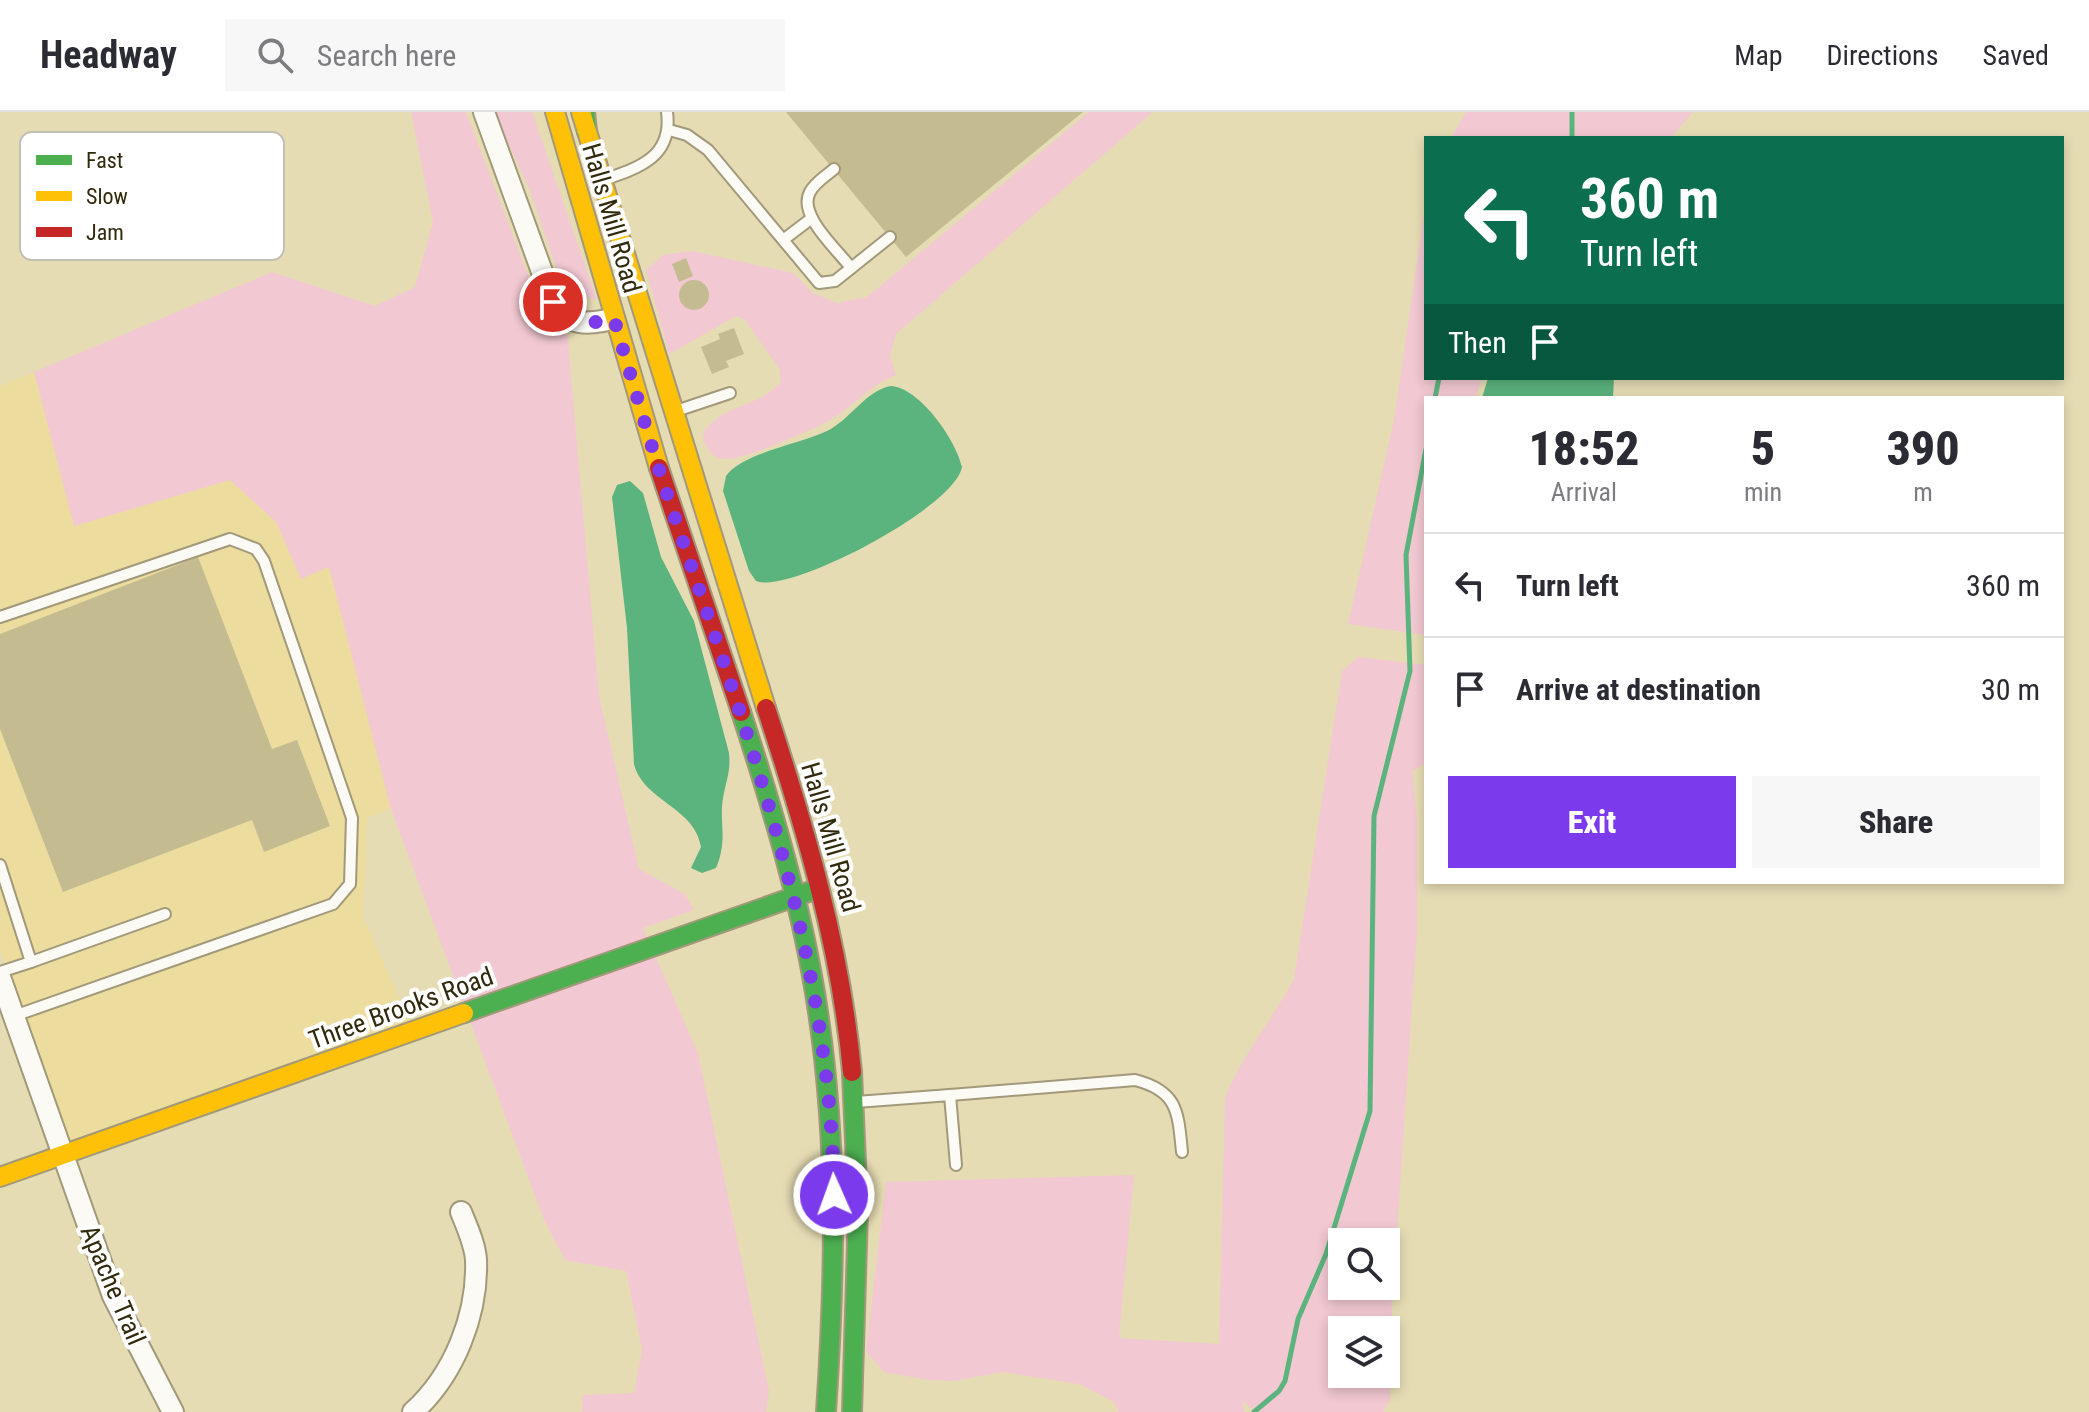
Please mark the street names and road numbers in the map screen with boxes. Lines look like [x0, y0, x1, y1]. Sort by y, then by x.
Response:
street label: Halls Mill Road [576, 140, 648, 296]
street label: Halls Mill Road [795, 759, 867, 915]
street label: Three Brooks Road [305, 961, 497, 1055]
street label: Apache Trail [74, 1221, 152, 1349]

